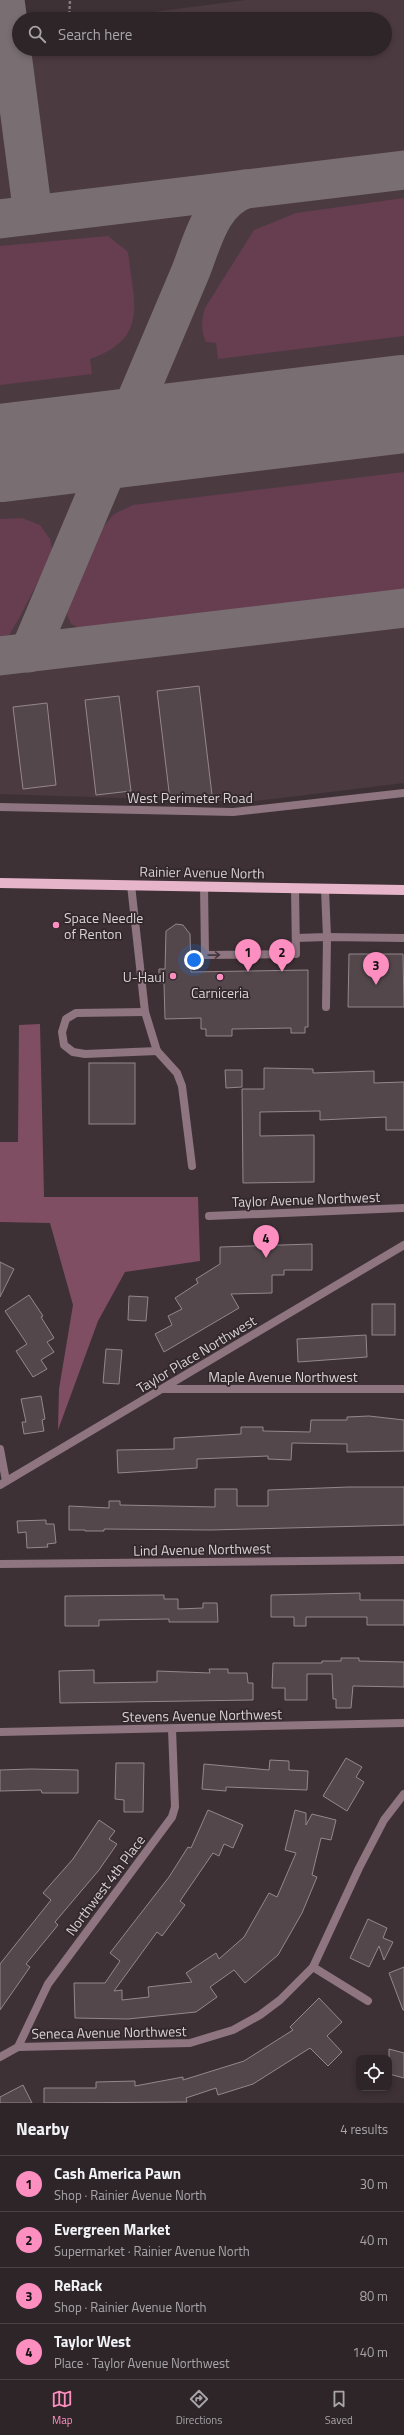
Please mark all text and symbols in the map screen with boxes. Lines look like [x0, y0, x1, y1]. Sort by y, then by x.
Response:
search box [12, 12, 392, 56]
icon: search [26, 23, 48, 45]
text: Search here [58, 23, 132, 46]
street label: West Perimeter Road [127, 787, 253, 808]
street label: Rainier Avenue North [139, 860, 265, 884]
place label: Space Needle of Renton [64, 907, 143, 944]
marker: Space Needle of Renton [51, 920, 61, 930]
pin: 1 [235, 939, 261, 972]
pin: 2 [269, 939, 295, 972]
your location [184, 950, 204, 970]
one-way arrow [207, 951, 220, 958]
pin: 3 [363, 952, 389, 985]
place label: U-Haul [123, 966, 165, 987]
marker: U-Haul [168, 971, 178, 981]
marker: Carniceria [215, 972, 225, 982]
place label: Carniceria [191, 982, 249, 1003]
street label: Taylor Avenue Northwest [232, 1186, 381, 1212]
pin: 4 [253, 1225, 279, 1258]
street label: Taylor Place Northwest [132, 1310, 260, 1398]
street label: Maple Avenue Northwest [208, 1366, 358, 1387]
street label: Lind Avenue Northwest [133, 1537, 271, 1561]
street label: Stevens Avenue Northwest [122, 1703, 282, 1727]
street label: Northwest 4th Place [60, 1830, 150, 1940]
street label: Seneca Avenue Northwest [31, 2020, 187, 2044]
map controls [356, 2055, 392, 2091]
button: locate [356, 2055, 392, 2091]
text: Nearby [16, 2116, 69, 2142]
text: 4 results [340, 2119, 388, 2139]
text: Cash America Pawn [54, 2162, 181, 2185]
text: 1 [25, 2174, 33, 2194]
text: 30 m [360, 2174, 388, 2194]
text: Shop · Rainier Avenue North [54, 2185, 207, 2205]
text: Evergreen Market [54, 2218, 170, 2241]
text: 2 [25, 2230, 33, 2250]
text: 40 m [360, 2230, 388, 2250]
text: Supermarket · Rainier Avenue North [54, 2241, 250, 2261]
text: ReRack [54, 2274, 102, 2297]
text: 3 [25, 2286, 33, 2306]
text: 80 m [360, 2286, 388, 2306]
text: Shop · Rainier Avenue North [54, 2297, 207, 2317]
text: Taylor West [54, 2330, 131, 2353]
text: 4 [25, 2342, 33, 2362]
text: 140 m [352, 2342, 388, 2362]
text: Place · Taylor Avenue Northwest [54, 2353, 230, 2373]
tab: Map [51, 2388, 73, 2428]
tab: Directions [176, 2388, 222, 2428]
tab: Saved [325, 2388, 353, 2428]

